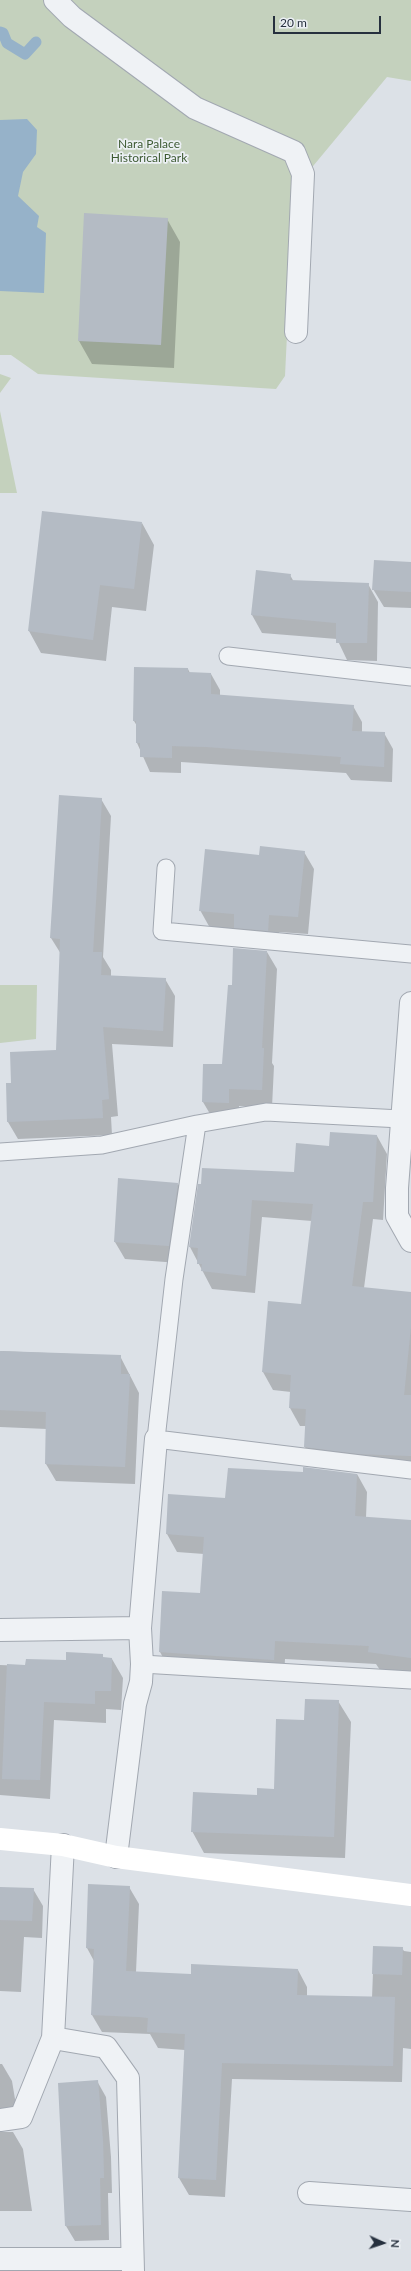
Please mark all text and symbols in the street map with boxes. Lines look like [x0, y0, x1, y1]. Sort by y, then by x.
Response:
scale bar [275, 8, 383, 34]
text: 20 m [280, 15, 307, 30]
park label: Nara Palace Historical Park [111, 137, 187, 165]
north arrow [363, 2223, 403, 2263]
text: N [389, 2239, 402, 2248]

